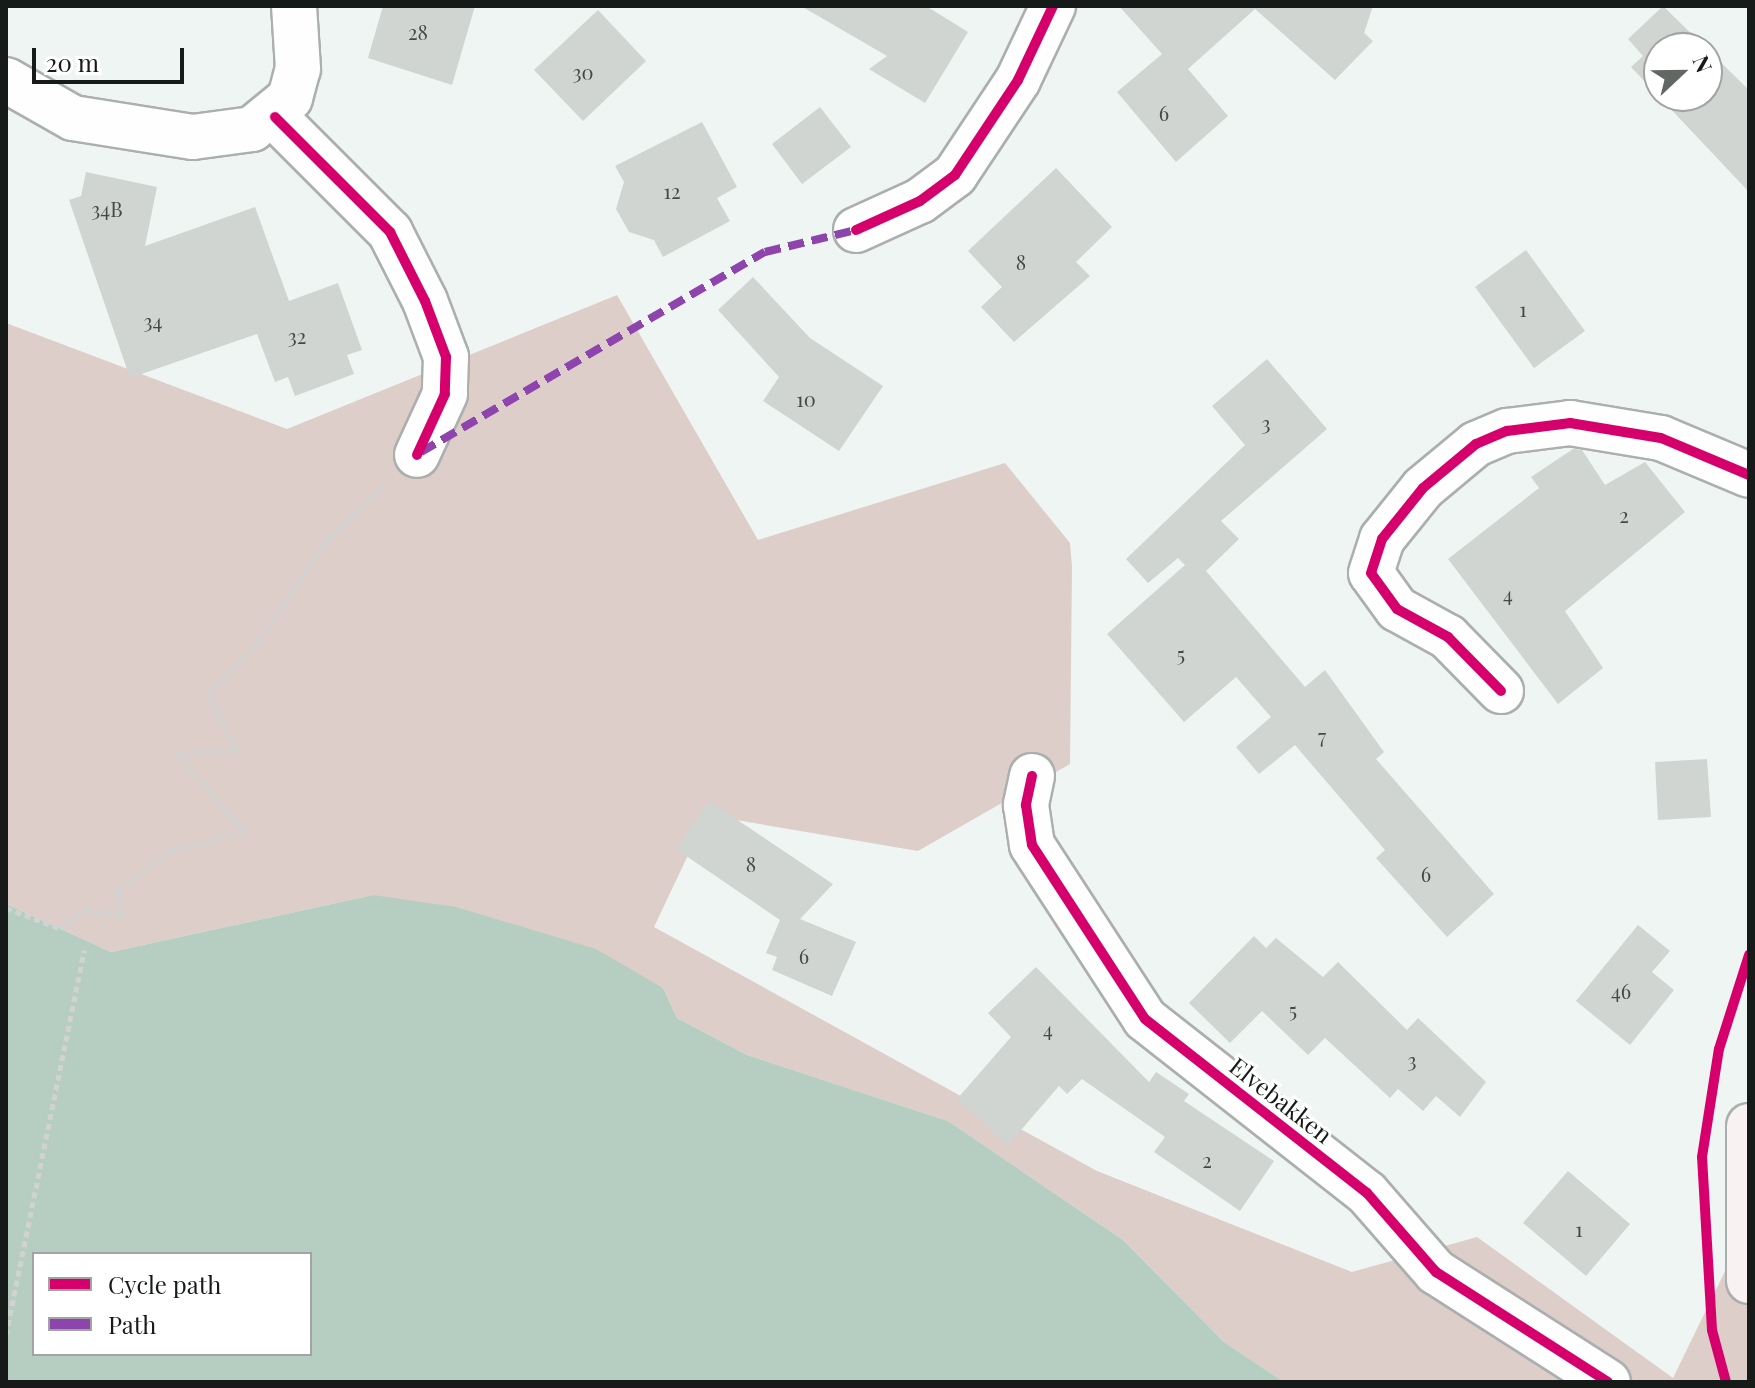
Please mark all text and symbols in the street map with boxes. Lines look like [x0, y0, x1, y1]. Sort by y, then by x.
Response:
house number: 28 [408, 19, 428, 43]
scale bar [36, 32, 188, 82]
north arrow [1643, 32, 1723, 112]
text: 20 m [46, 46, 99, 78]
text: N [1687, 51, 1720, 77]
house number: 30 [572, 59, 594, 83]
house number: 6 [1159, 100, 1169, 124]
house number: 12 [664, 178, 680, 202]
house number: 34B [91, 196, 123, 220]
house number: 8 [1016, 249, 1026, 273]
house number: 1 [1519, 296, 1527, 320]
house number: 34 [144, 308, 162, 332]
house number: 32 [288, 323, 306, 347]
house number: 10 [796, 386, 816, 410]
house number: 3 [1261, 410, 1271, 434]
house number: 2 [1619, 502, 1629, 526]
house number: 4 [1503, 581, 1513, 605]
house number: 5 [1177, 641, 1185, 665]
house number: 7 [1318, 723, 1326, 747]
house number: 8 [746, 851, 756, 875]
house number: 6 [1421, 861, 1431, 885]
house number: 6 [799, 943, 809, 967]
house number: 46 [1611, 978, 1631, 1002]
house number: 5 [1289, 997, 1297, 1021]
house number: 4 [1043, 1016, 1053, 1040]
house number: 3 [1407, 1047, 1417, 1071]
street label: Elvebakken [1224, 1051, 1338, 1149]
house number: 2 [1202, 1147, 1212, 1171]
house number: 1 [1575, 1216, 1583, 1240]
legend [32, 1252, 312, 1356]
text: Cycle path [108, 1268, 221, 1300]
text: Path [108, 1308, 156, 1340]

